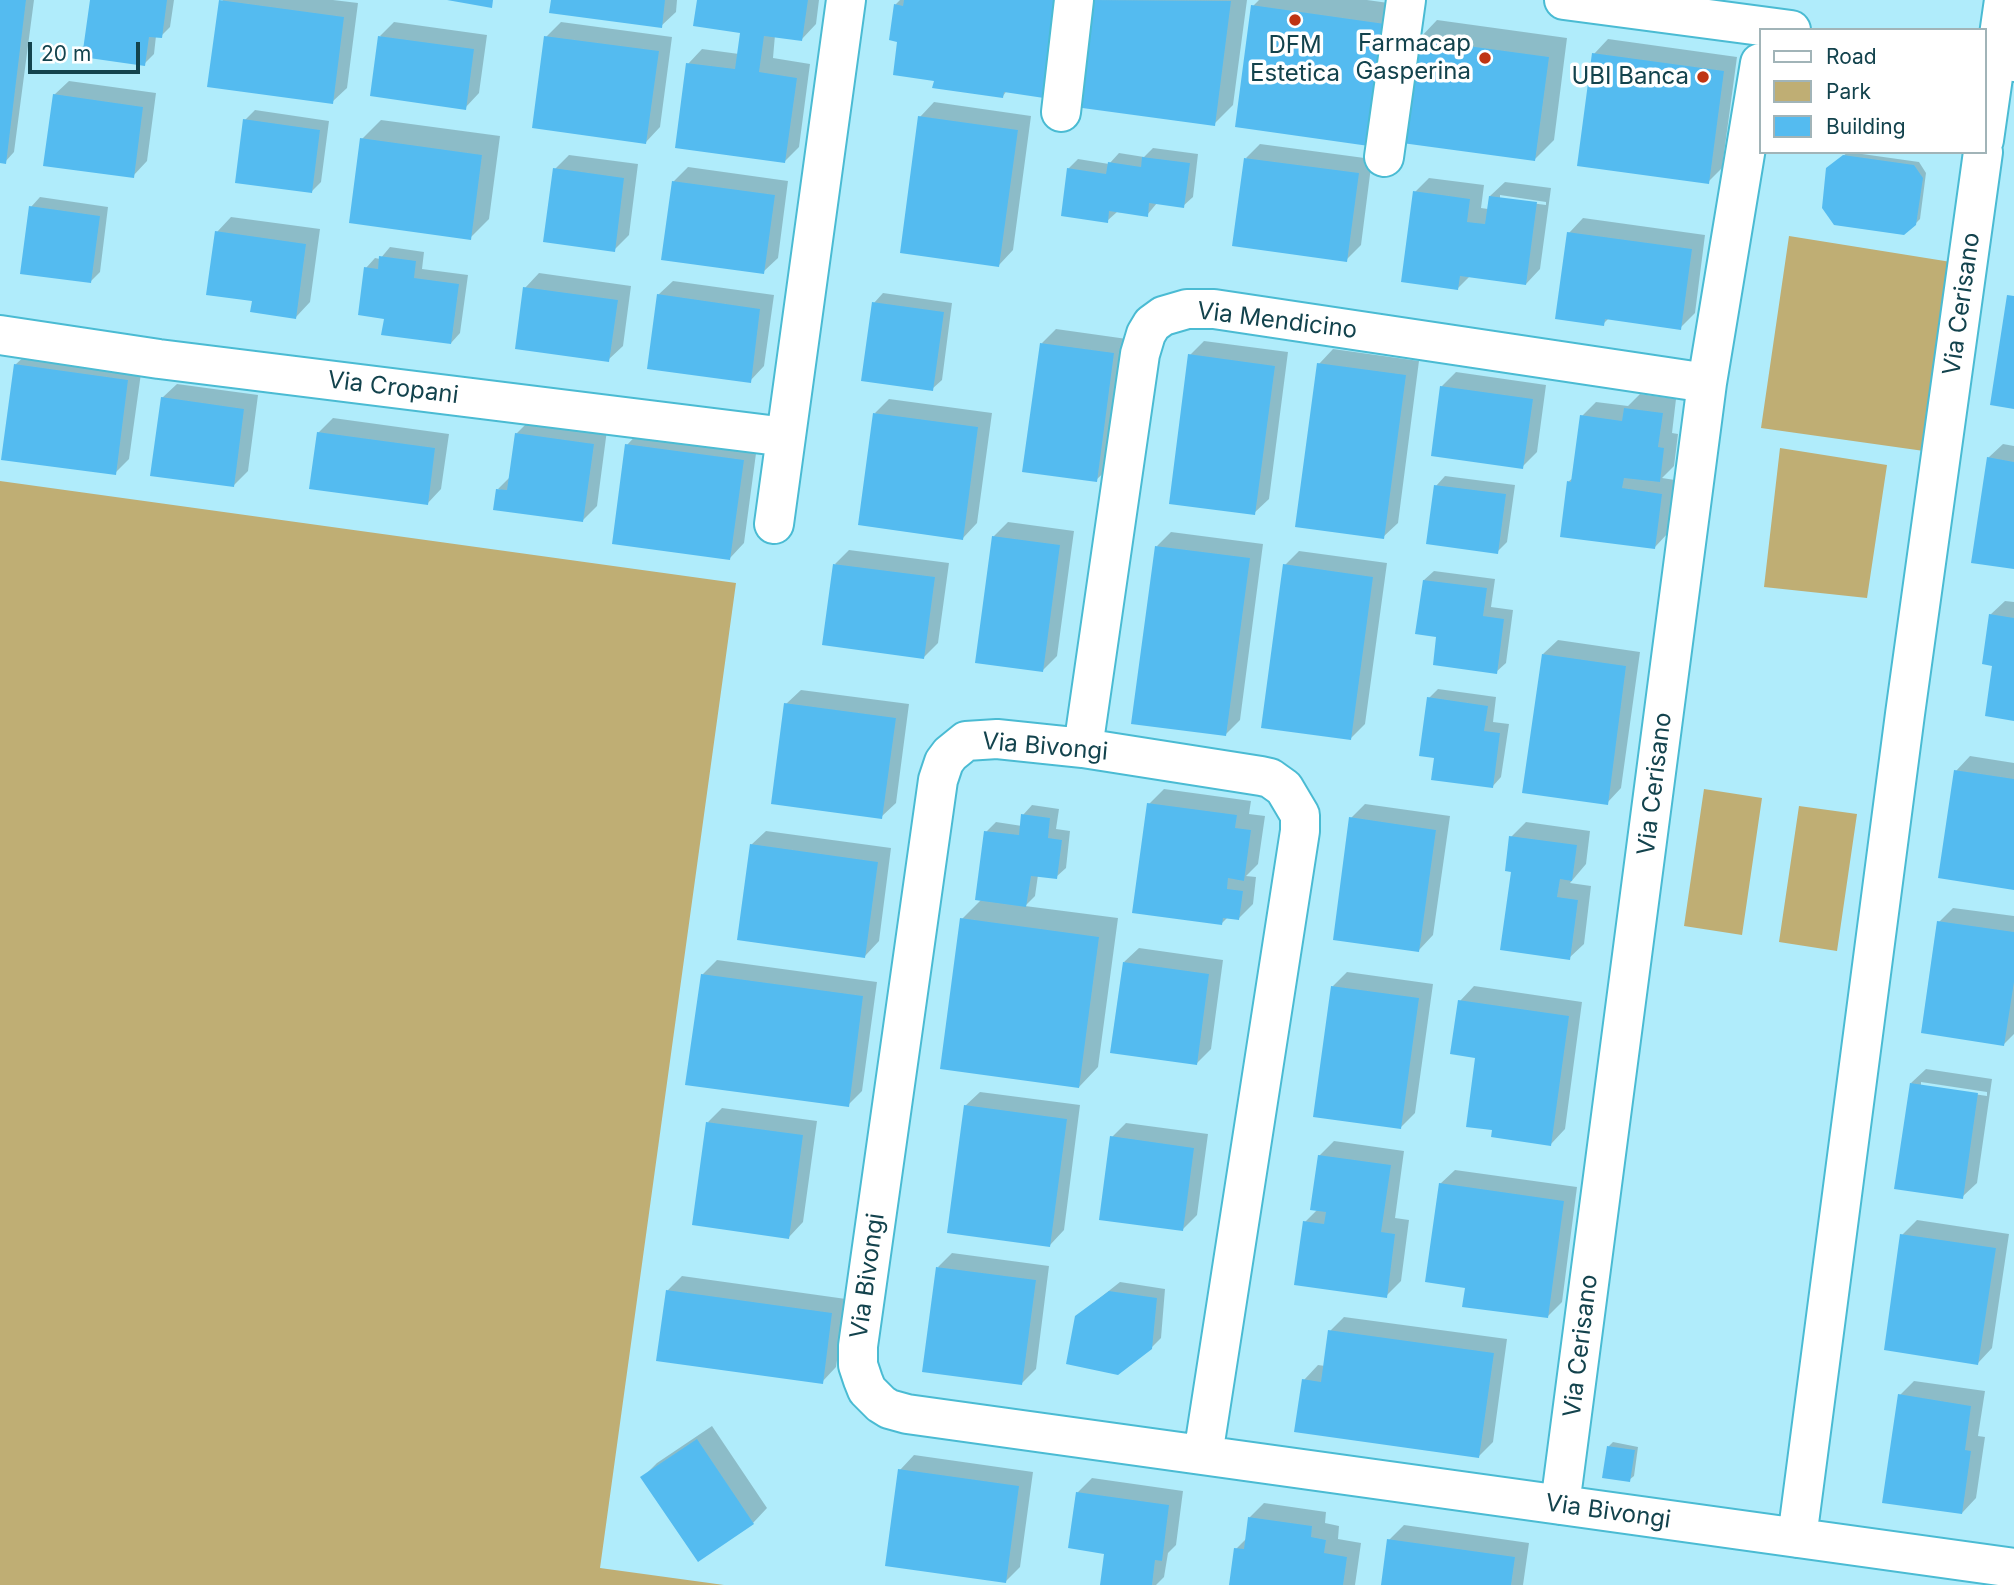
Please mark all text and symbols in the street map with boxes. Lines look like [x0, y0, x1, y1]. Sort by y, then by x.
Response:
marker: DFM Estetica [1287, 12, 1303, 28]
scale bar [32, 28, 144, 72]
legend [1758, 28, 1986, 154]
place label: Farmacap Gasperina [1355, 30, 1471, 86]
place label: DFM Estetica [1250, 32, 1340, 88]
text: 20 m [41, 41, 91, 66]
text: Road [1826, 44, 1877, 69]
marker: Farmacap Gasperina [1477, 50, 1493, 66]
place label: UBI Banca [1571, 63, 1689, 91]
marker: UBI Banca [1695, 69, 1711, 85]
text: Park [1826, 79, 1871, 104]
text: Building [1826, 114, 1906, 139]
street label: Via Cerisano [1938, 231, 1986, 377]
street label: Via Mendicino [1195, 297, 1359, 345]
street label: Via Cropani [326, 366, 460, 410]
street label: Via Cerisano [1632, 711, 1678, 857]
street label: Via Bivongi [981, 727, 1109, 767]
street label: Via Bivongi [845, 1211, 891, 1341]
street label: Via Cerisano [1558, 1273, 1604, 1419]
street label: Via Bivongi [1543, 1489, 1673, 1535]

